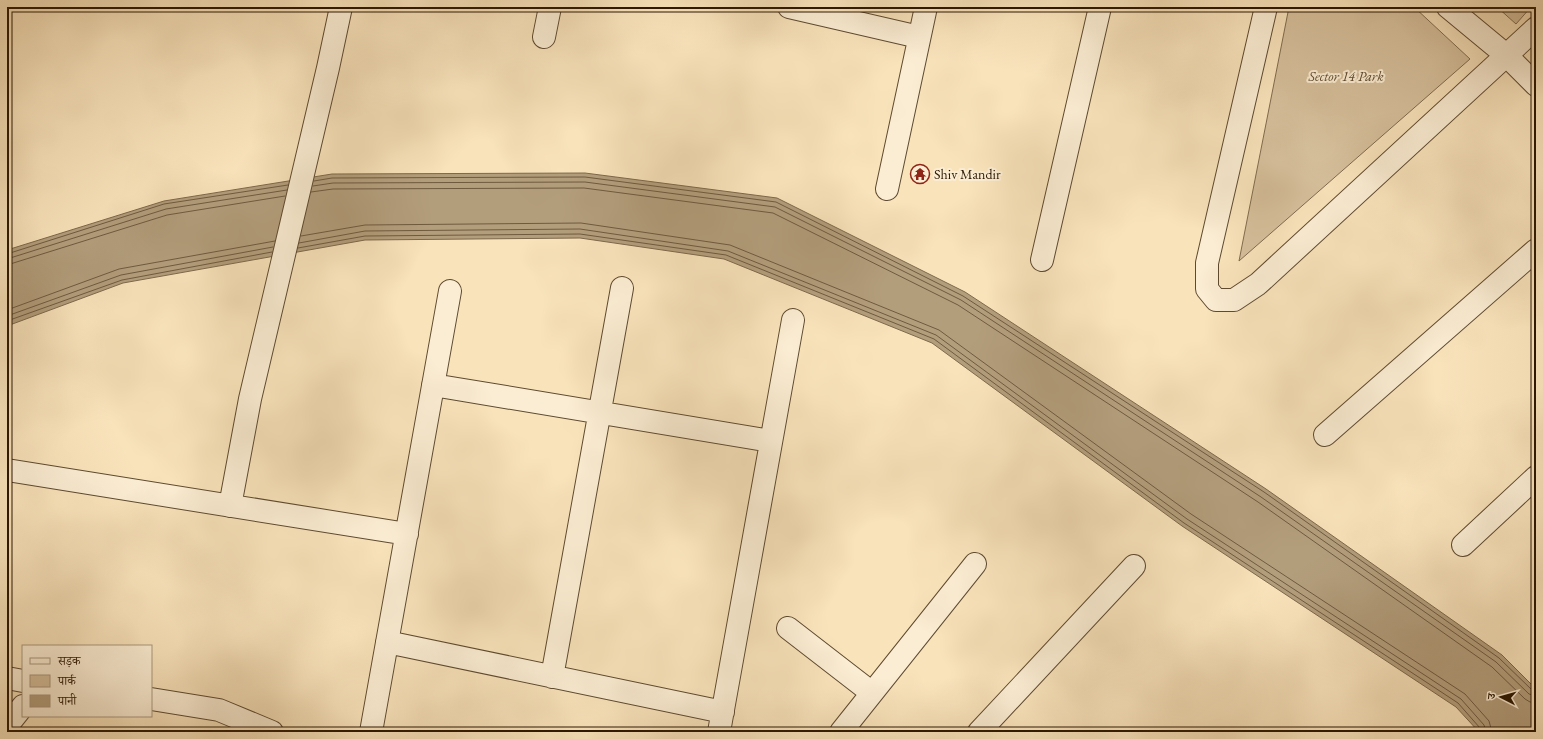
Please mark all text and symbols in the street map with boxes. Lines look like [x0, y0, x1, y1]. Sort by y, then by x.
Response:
park label: Sector 14 Park [1307, 67, 1384, 85]
temple icon: Shiv Mandir [909, 163, 931, 185]
place label: Shiv Mandir [934, 165, 1001, 183]
legend [22, 645, 152, 717]
text: सड़क [57, 653, 82, 669]
text: पार्क [57, 673, 77, 689]
north arrow [1481, 677, 1521, 717]
text: उ [1484, 691, 1498, 700]
text: पानी [57, 693, 77, 709]

